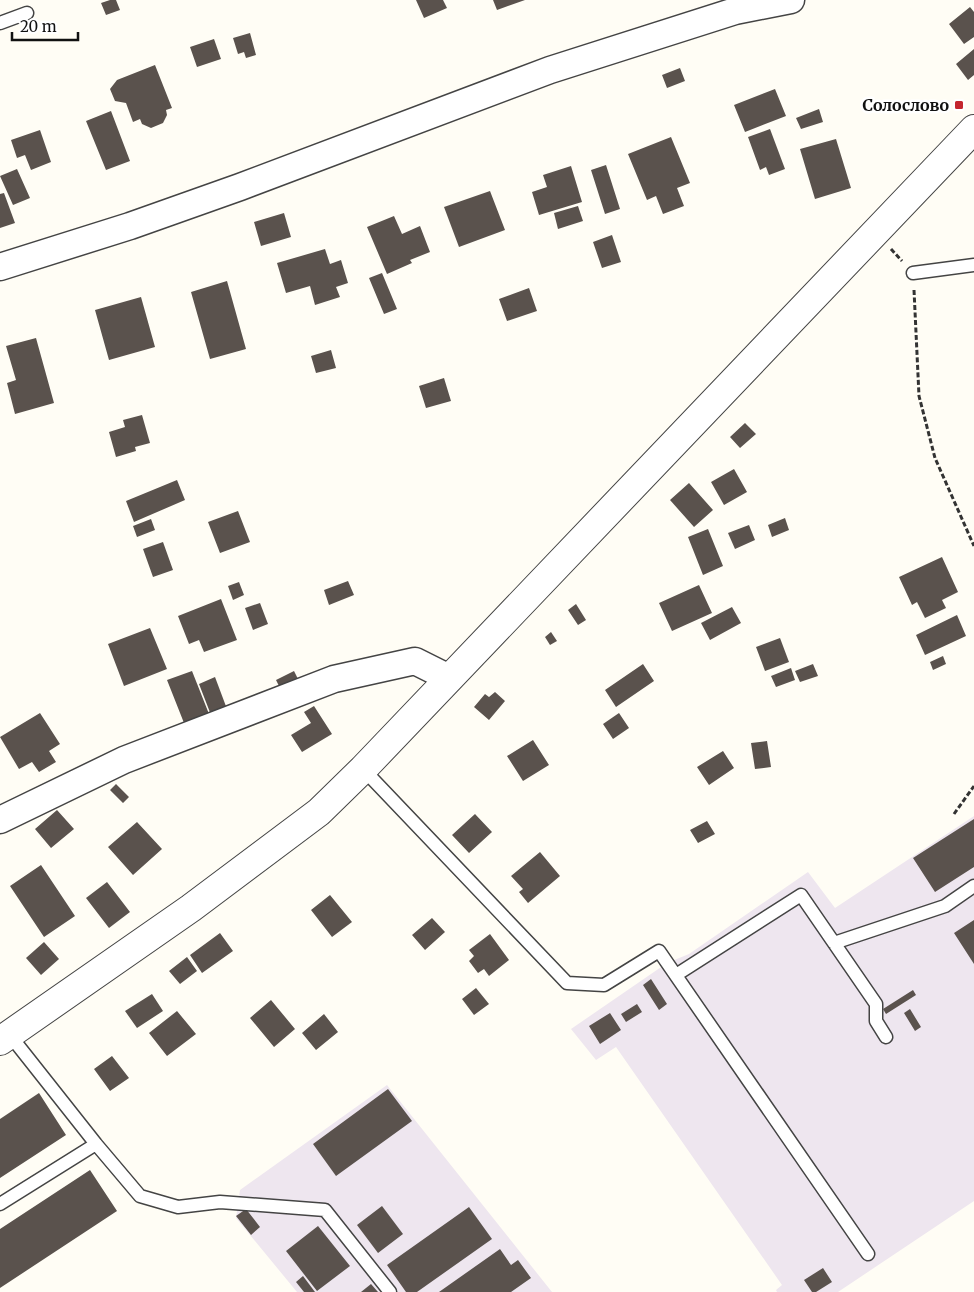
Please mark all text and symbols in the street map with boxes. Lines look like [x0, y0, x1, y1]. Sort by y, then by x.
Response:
scale bar [12, 10, 79, 42]
text: 20 m [20, 17, 57, 36]
place label: Солослово [863, 95, 949, 115]
marker: Солослово [953, 99, 965, 111]

